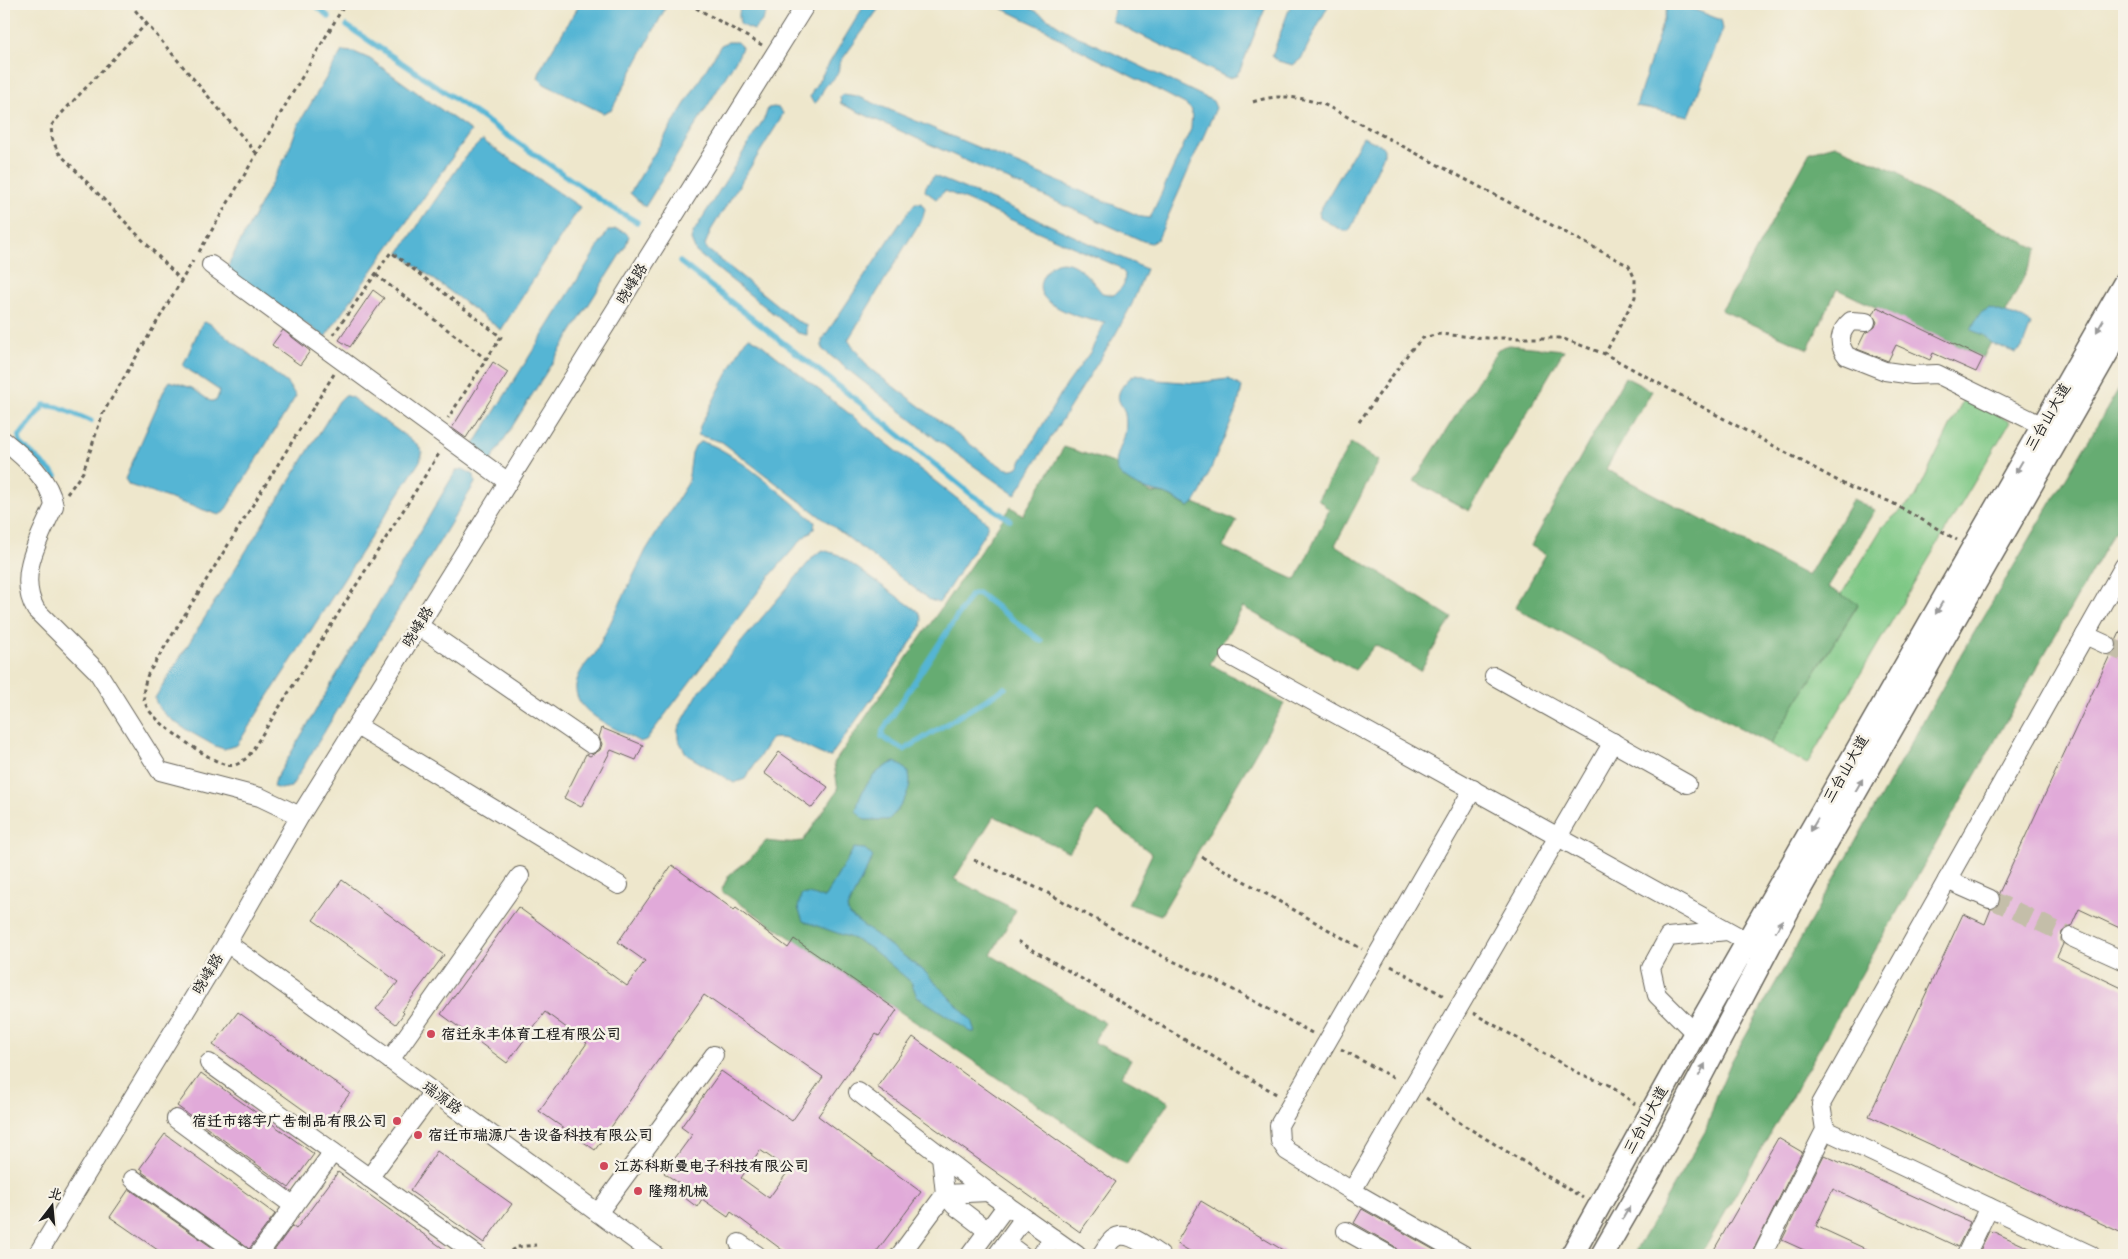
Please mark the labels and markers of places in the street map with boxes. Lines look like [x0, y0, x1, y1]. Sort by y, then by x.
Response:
place label: 宿迁永丰体育工程有限公司 [441, 1025, 621, 1044]
marker: 宿迁永丰体育工程有限公司 [425, 1028, 437, 1040]
place label: 宿迁市镕宇广告制品有限公司 [192, 1112, 387, 1131]
marker: 宿迁市镕宇广告制品有限公司 [391, 1115, 403, 1127]
place label: 宿迁市瑞源广告设备科技有限公司 [428, 1126, 653, 1145]
marker: 宿迁市瑞源广告设备科技有限公司 [412, 1129, 424, 1141]
place label: 江苏科斯曼电子科技有限公司 [614, 1157, 809, 1176]
marker: 江苏科斯曼电子科技有限公司 [598, 1160, 610, 1172]
place label: 隆翔机械 [648, 1182, 708, 1201]
marker: 隆翔机械 [632, 1185, 644, 1197]

